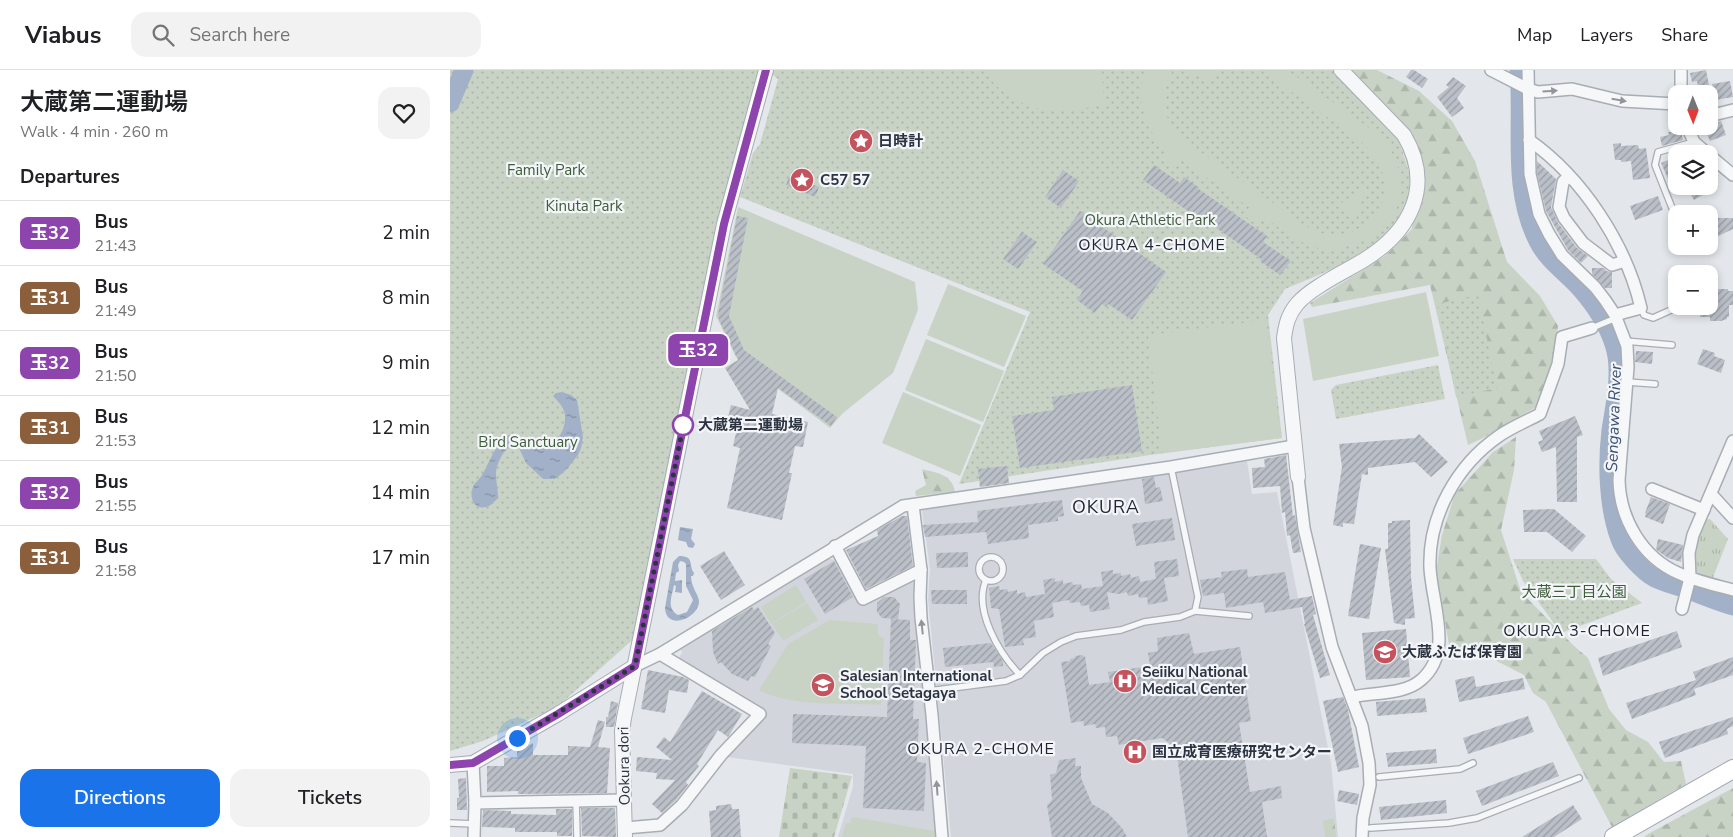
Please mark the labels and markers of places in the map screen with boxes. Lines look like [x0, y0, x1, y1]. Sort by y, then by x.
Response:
place icon: 日時計 [848, 128, 874, 154]
place label: 日時計 [878, 131, 923, 151]
place icon: C57 57 [789, 167, 815, 193]
place label: C57 57 [820, 170, 870, 190]
marker: 大蔵第二運動場 [672, 414, 694, 436]
place label: 大蔵第二運動場 [698, 415, 803, 435]
school or university icon: 大蔵ふたば保育園 [1372, 639, 1398, 665]
place label: 大蔵ふたば保育園 [1402, 642, 1522, 662]
place label: Seiiku National Medical Center [1142, 662, 1248, 699]
place label: Salesian International School Setagaya [840, 666, 993, 703]
hospital icon: Seiiku National Medical Center [1112, 668, 1138, 694]
school or university icon: Salesian International School Setagaya [810, 672, 836, 698]
hospital icon: 国立成育医療研究センター [1122, 739, 1148, 765]
place label: 国立成育医療研究センター [1152, 742, 1332, 762]

